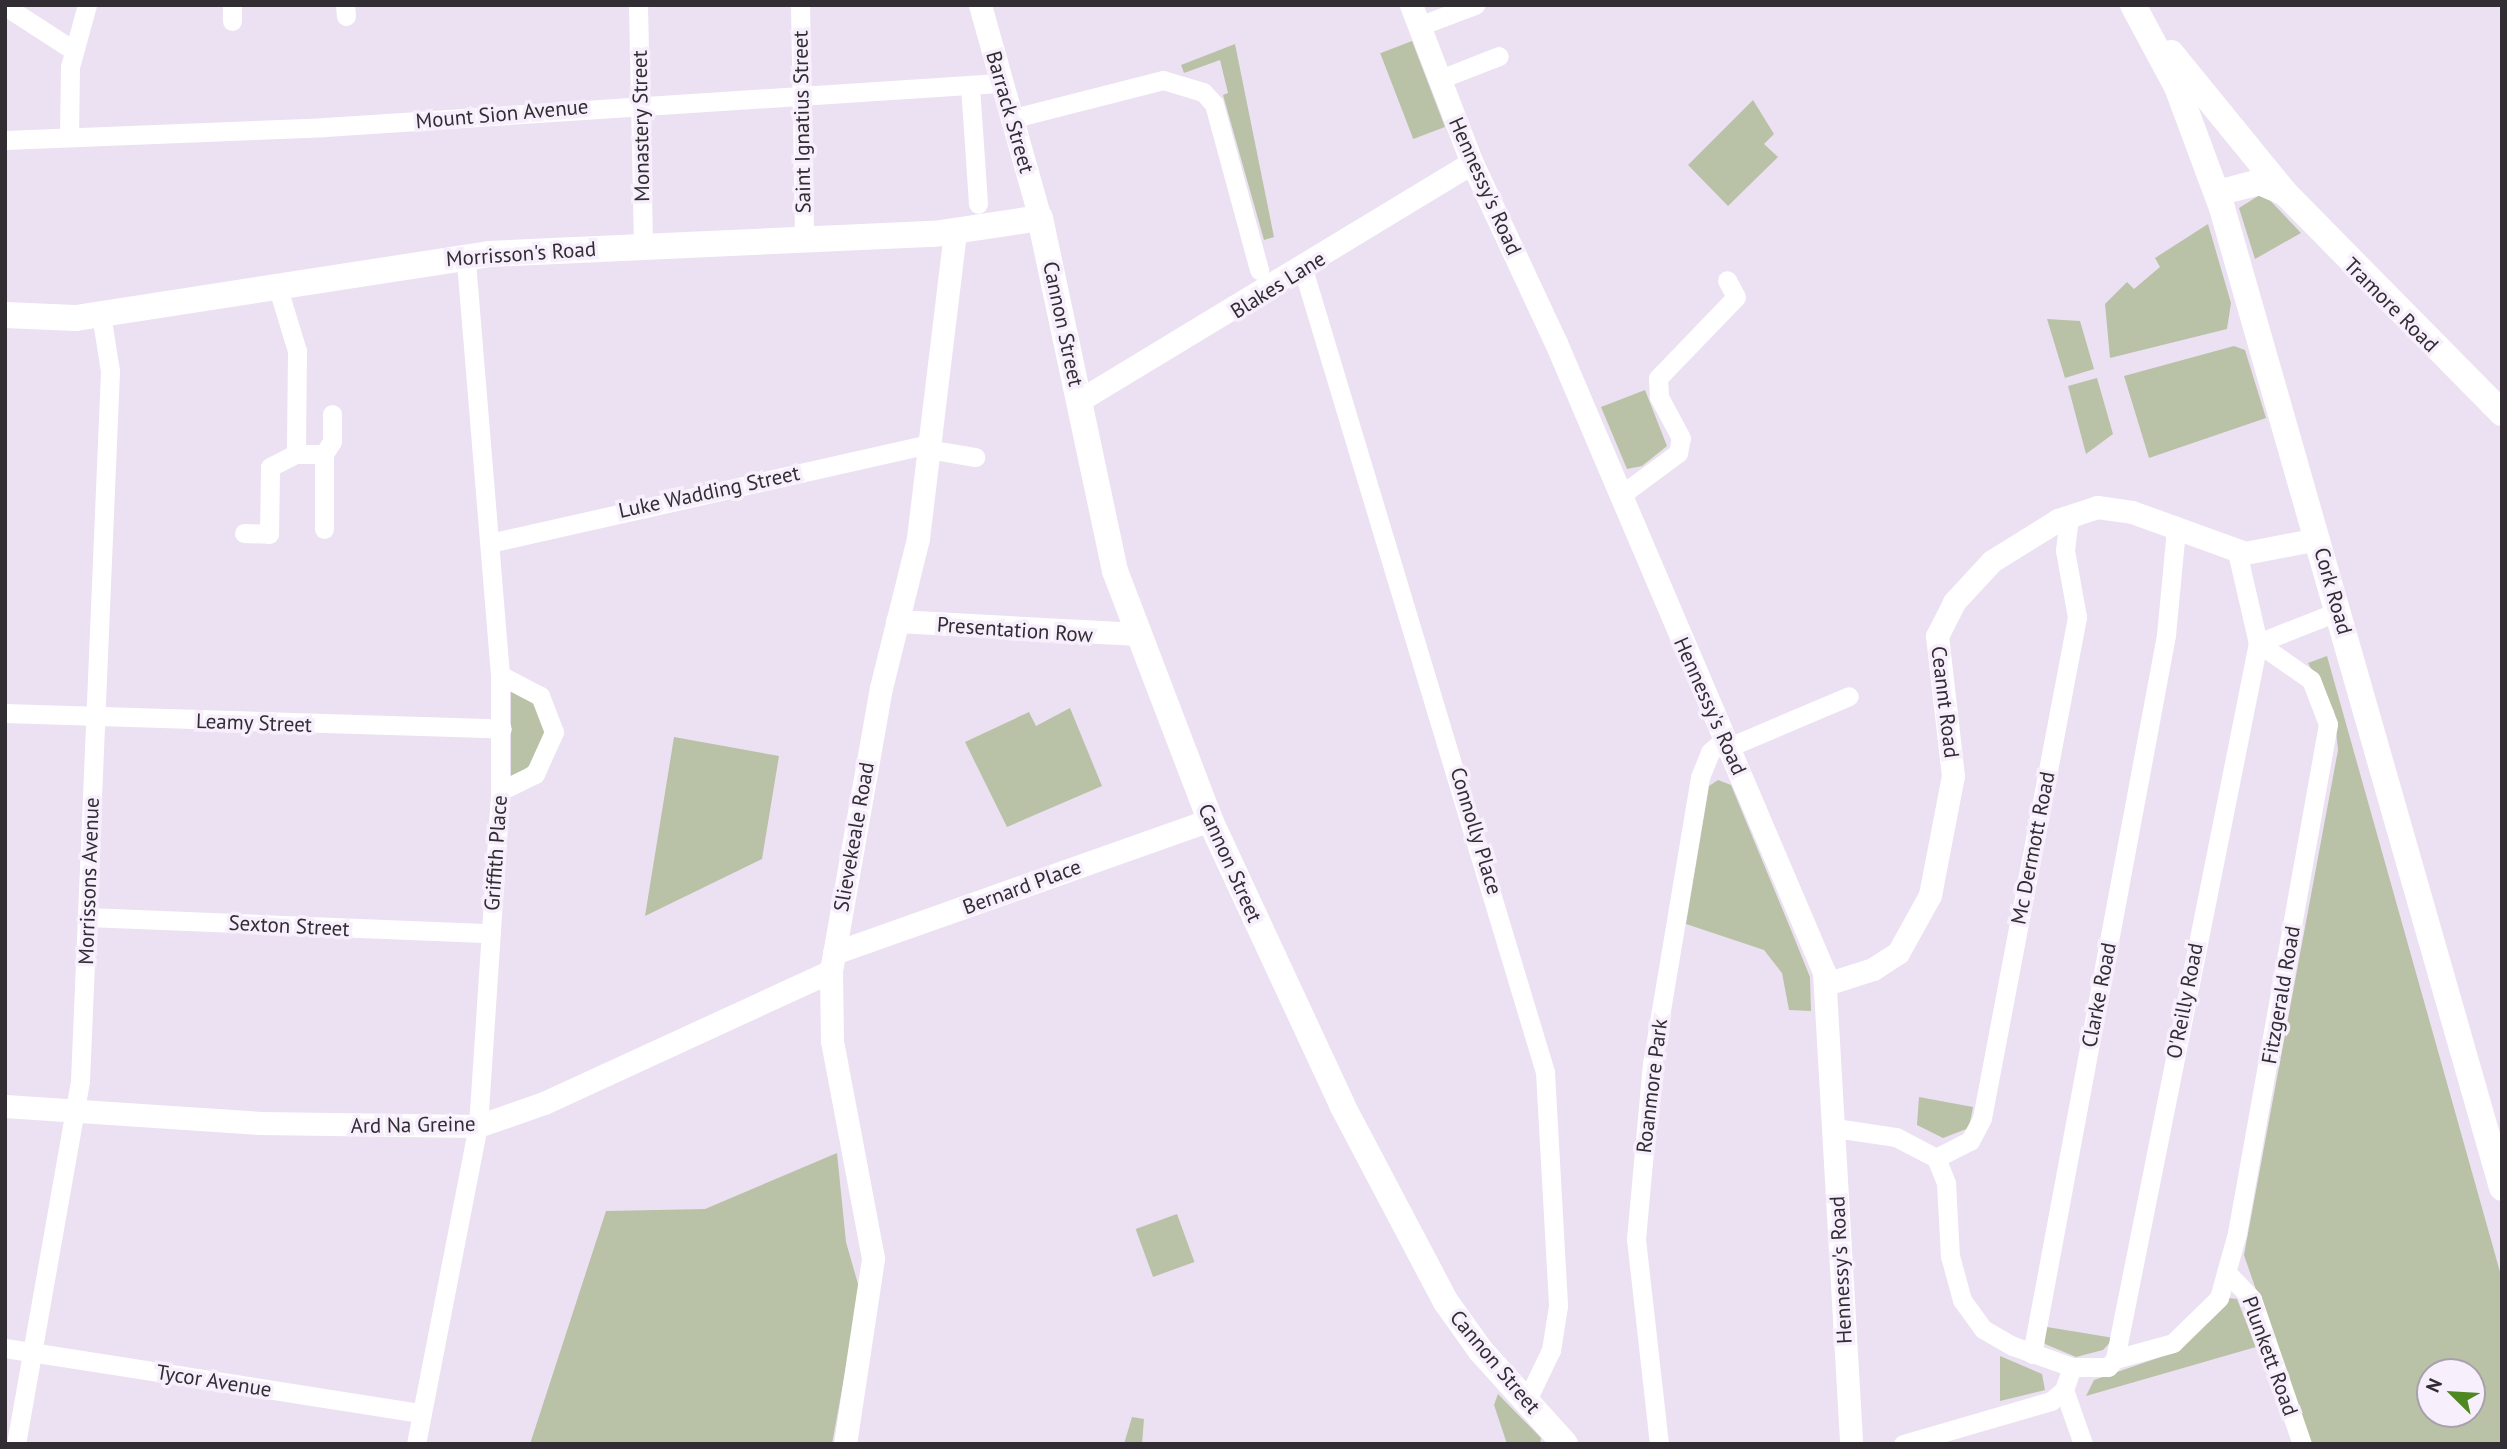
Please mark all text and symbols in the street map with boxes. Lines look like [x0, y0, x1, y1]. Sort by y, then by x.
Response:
street label: Saint Ignatius Street [788, 30, 816, 214]
street label: Barrack Street [981, 48, 1039, 176]
street label: Monastery Street [627, 50, 655, 202]
street label: Mount Sion Avenue [414, 94, 590, 134]
street label: Hennessy's Road [1443, 113, 1527, 259]
street label: Morrisson's Road [445, 236, 597, 272]
street label: Blakes Lane [1226, 246, 1330, 324]
street label: Tramore Road [2339, 253, 2443, 357]
street label: Cannon Street [1037, 259, 1089, 389]
street label: Luke Wadding Street [616, 460, 802, 524]
street label: Cork Road [2309, 544, 2357, 638]
street label: Presentation Row [936, 612, 1094, 648]
street label: Hennessy's Road [1668, 633, 1752, 779]
street label: Ceannt Road [1926, 645, 1964, 759]
street label: Leamy Street [195, 708, 313, 738]
street label: Slievekeale Road [828, 760, 880, 914]
street label: Connolly Place [1445, 764, 1507, 898]
street label: Mc Dermott Road [2006, 769, 2060, 927]
street label: Griffith Place [479, 794, 513, 912]
street label: Morrissons Avenue [73, 796, 105, 966]
street label: Cannon Street [1193, 800, 1267, 926]
street label: Bernard Place [959, 854, 1085, 920]
street label: Sexton Street [228, 910, 350, 942]
street label: Fitzgerald Road [2256, 924, 2306, 1066]
street label: Clarke Road [2076, 940, 2122, 1050]
street label: O'Reilly Road [2161, 941, 2209, 1061]
street label: Roanmore Park [1631, 1017, 1673, 1155]
street label: Ard Na Greine [350, 1111, 476, 1139]
street label: Hennessy's Road [1825, 1195, 1857, 1345]
street label: Plunkett Road [2237, 1293, 2303, 1419]
street label: Cannon Street [1445, 1305, 1545, 1419]
north arrow [2416, 1358, 2486, 1428]
street label: Tycor Avenue [154, 1359, 274, 1403]
text: N [2420, 1375, 2447, 1396]

